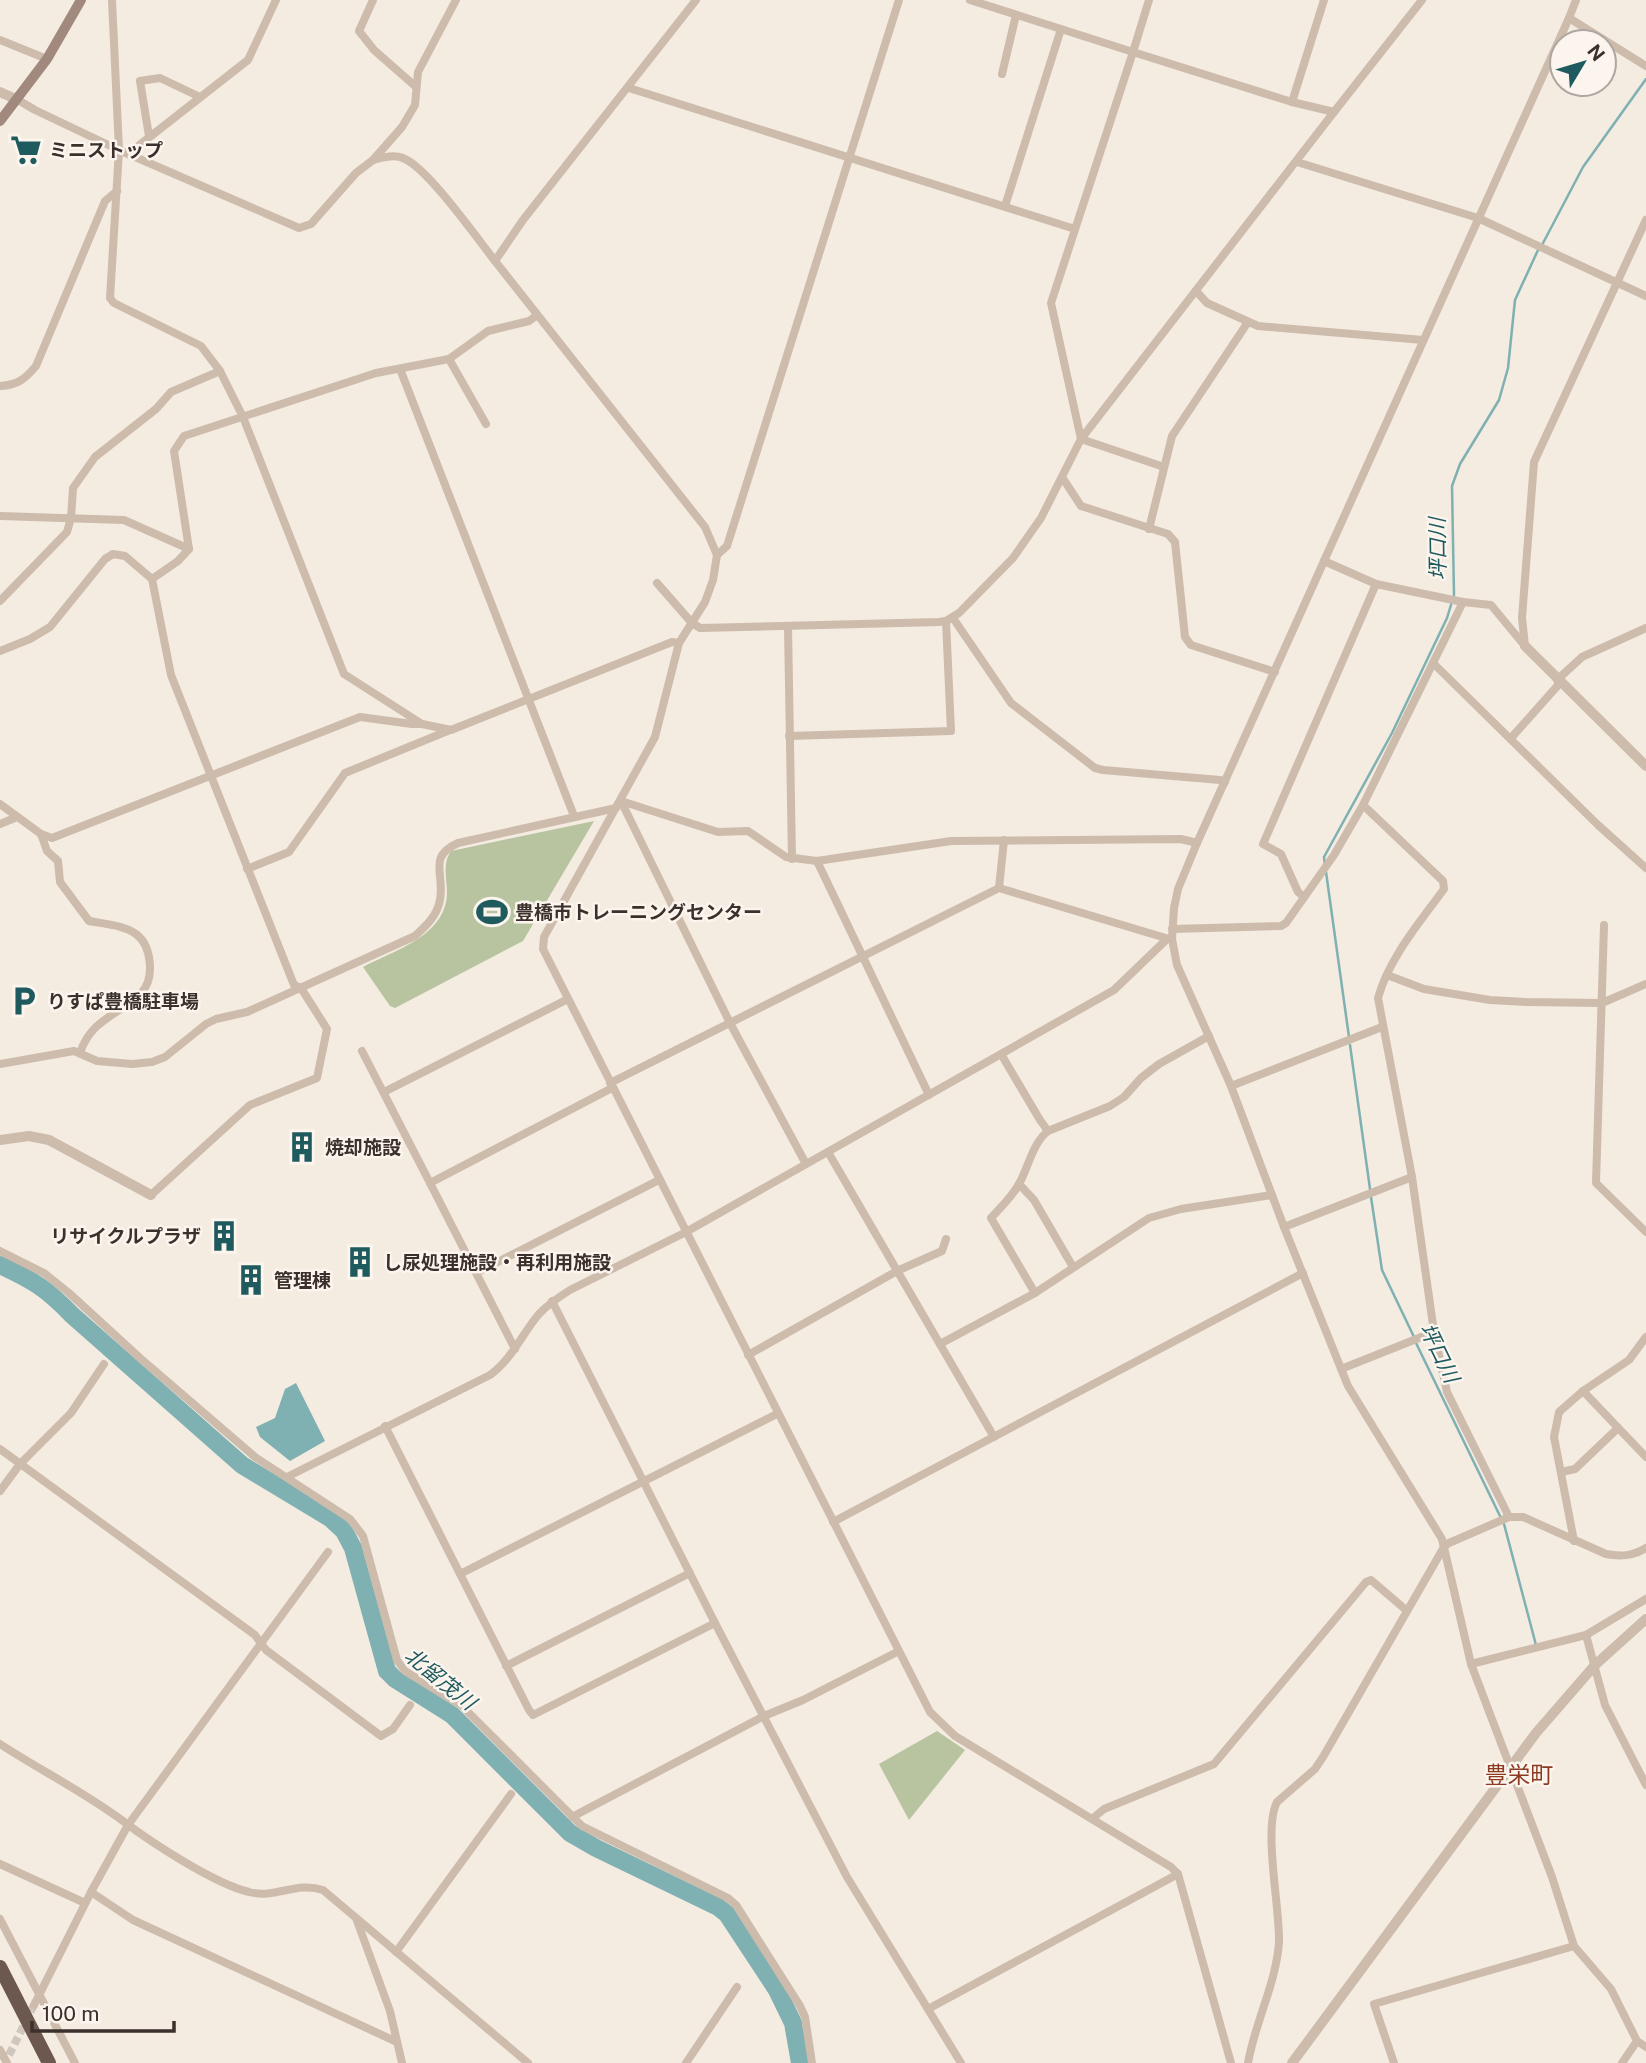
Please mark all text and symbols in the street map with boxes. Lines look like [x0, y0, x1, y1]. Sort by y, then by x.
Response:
north arrow [1548, 28, 1618, 98]
text: N [1583, 40, 1610, 65]
supermarket icon: ミニストップ [9, 133, 43, 167]
place label: ミニストップ [49, 139, 163, 161]
water label: 坪口川 [1424, 515, 1451, 581]
sports icon: 豊橋市トレーニングセンター [475, 895, 509, 929]
place label: 豊橋市トレーニングセンター [515, 901, 762, 923]
parking icon: りすぱ豊橋駐車場 [7, 984, 41, 1018]
place label: りすぱ豊橋駐車場 [47, 990, 199, 1012]
building icon: 焼却施設 [285, 1130, 319, 1164]
place label: 焼却施設 [325, 1136, 401, 1158]
building icon: リサイクルプラザ [207, 1219, 241, 1253]
place label: リサイクルプラザ [50, 1225, 201, 1247]
building icon: し尿処理施設・再利用施設 [343, 1245, 377, 1279]
place label: し尿処理施設・再利用施設 [383, 1251, 611, 1273]
building icon: 管理棟 [234, 1263, 268, 1297]
place label: 管理棟 [274, 1269, 331, 1291]
water label: 坪口川 [1414, 1319, 1465, 1388]
water label: 北留茂川 [400, 1642, 482, 1716]
district label: 豊栄町 [1485, 1761, 1554, 1788]
scale bar [32, 1990, 173, 2034]
text: 100 m [42, 2001, 99, 2026]

